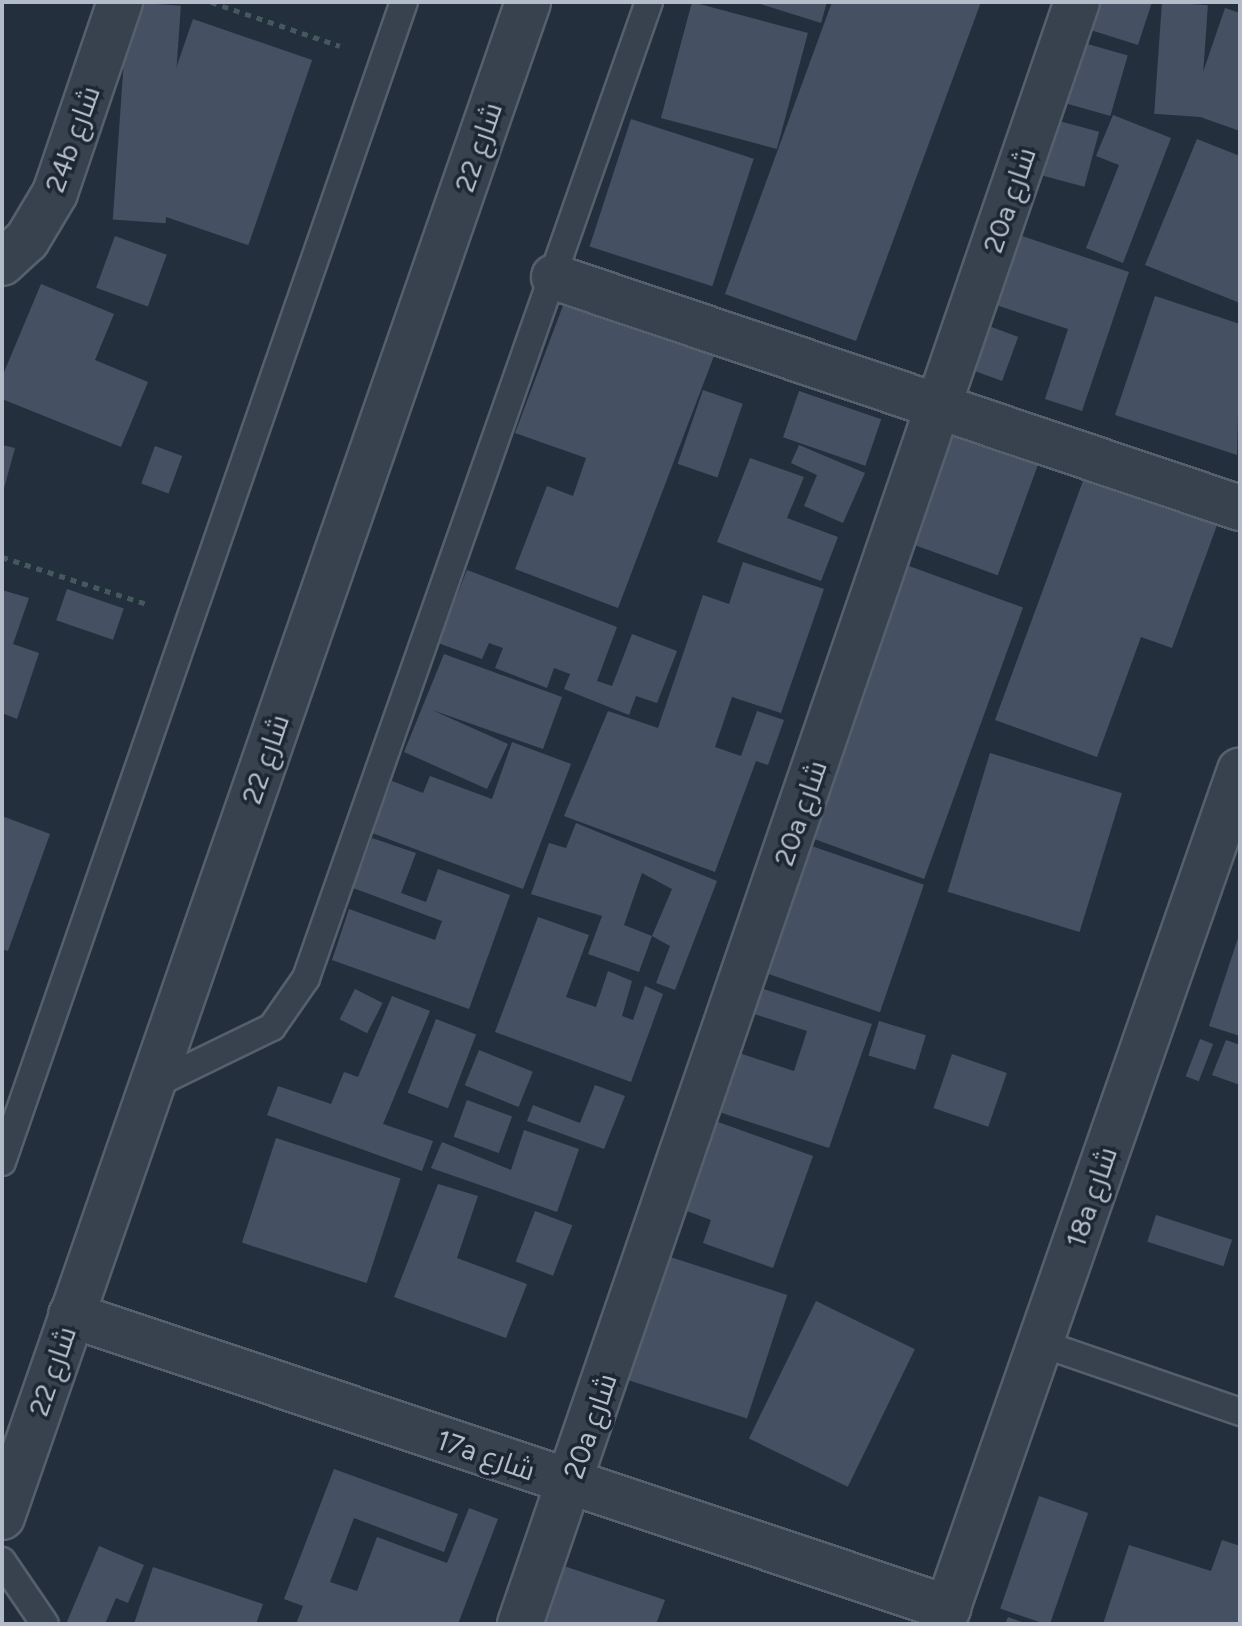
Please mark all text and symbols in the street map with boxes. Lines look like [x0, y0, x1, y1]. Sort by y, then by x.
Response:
street label: 24b شارع [37, 81, 107, 197]
street label: شارع 22 [447, 98, 509, 196]
street label: 20a شارع [975, 143, 1043, 257]
street label: شارع 22 [234, 710, 296, 808]
street label: 20a شارع [766, 756, 834, 870]
street label: 18a شارع [1058, 1142, 1124, 1252]
street label: شارع 22 [21, 1322, 83, 1420]
street label: 20a شارع [556, 1369, 624, 1483]
street label: 17a شارع [432, 1423, 540, 1487]

